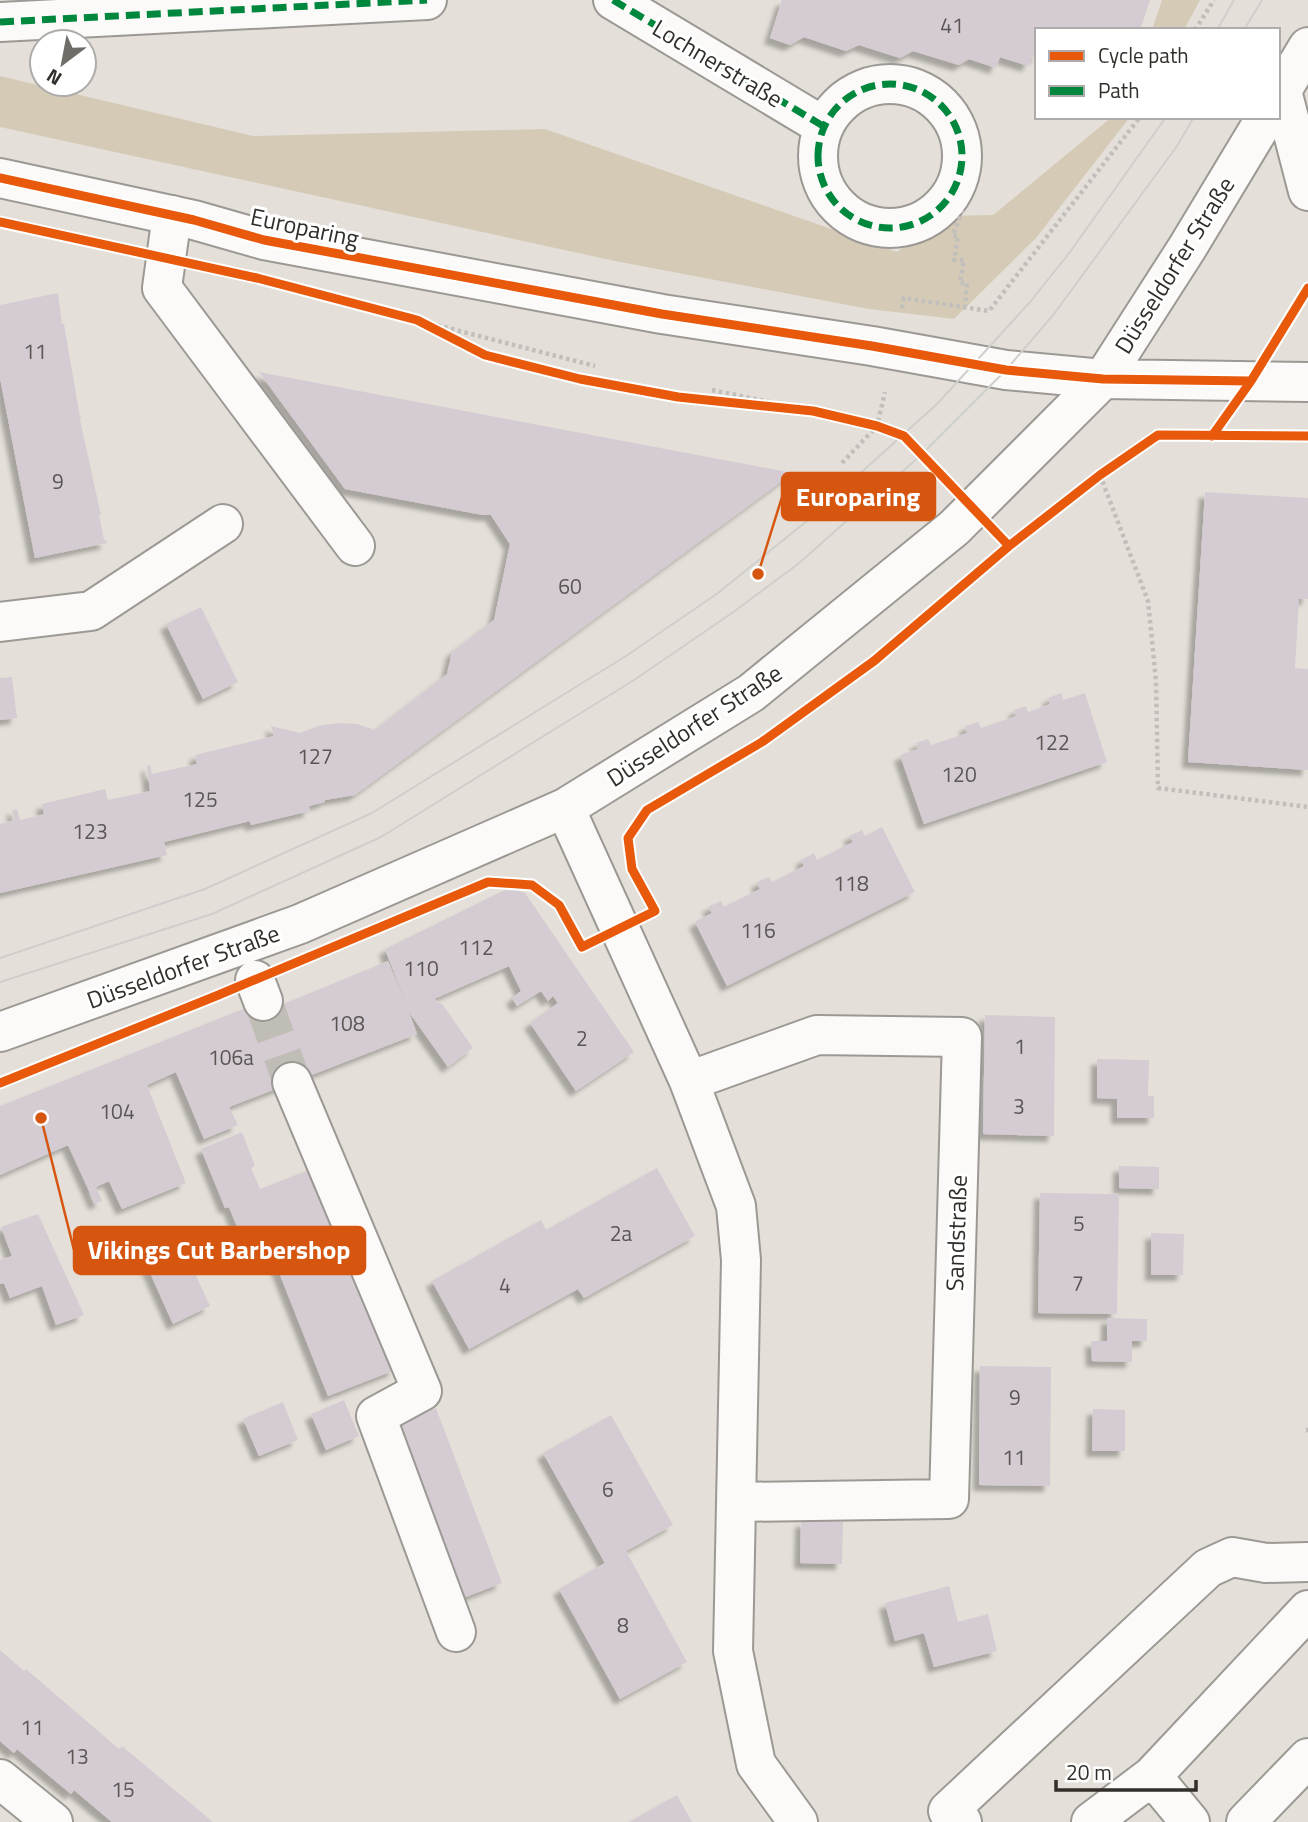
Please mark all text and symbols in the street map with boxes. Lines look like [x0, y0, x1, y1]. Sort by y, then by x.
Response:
house number: 41 [940, 9, 964, 41]
street label: Lochnerstraße [646, 10, 790, 116]
north arrow [28, 28, 98, 98]
legend [1035, 28, 1280, 119]
text: Cycle path [1098, 39, 1189, 71]
text: N [40, 62, 67, 94]
text: Path [1098, 74, 1140, 106]
street label: Düsseldorfer Straße [1105, 169, 1243, 361]
street label: Europaring [247, 198, 363, 256]
house number: 11 [23, 335, 47, 367]
house number: 9 [52, 465, 64, 497]
callout: Europaring [782, 473, 935, 520]
text: Europaring [796, 477, 920, 516]
house number: 60 [558, 570, 582, 602]
street label: Düsseldorfer Straße [599, 655, 789, 795]
house number: 122 [1034, 726, 1070, 758]
house number: 127 [297, 740, 333, 772]
house number: 120 [941, 758, 977, 790]
house number: 125 [182, 783, 218, 815]
house number: 123 [72, 815, 108, 847]
house number: 118 [833, 867, 869, 899]
street label: Düsseldorfer Straße [82, 914, 284, 1018]
house number: 116 [740, 914, 776, 946]
house number: 112 [458, 931, 494, 963]
house number: 110 [403, 952, 439, 984]
house number: 108 [329, 1007, 365, 1039]
house number: 2 [576, 1022, 588, 1054]
house number: 1 [1014, 1030, 1026, 1062]
house number: 106a [208, 1041, 254, 1073]
house number: 3 [1013, 1090, 1025, 1122]
house number: 104 [99, 1095, 135, 1127]
street label: Sandstraße [936, 1174, 976, 1292]
house number: 5 [1073, 1207, 1085, 1239]
house number: 2a [610, 1217, 633, 1249]
callout: Vikings Cut Barbershop [74, 1227, 365, 1274]
text: Vikings Cut Barbershop [88, 1230, 350, 1269]
house number: 7 [1072, 1267, 1084, 1299]
house number: 4 [499, 1269, 511, 1301]
house number: 9 [1009, 1381, 1021, 1413]
house number: 11 [1002, 1441, 1026, 1473]
house number: 6 [602, 1473, 614, 1505]
house number: 8 [617, 1609, 629, 1641]
house number: 11 [20, 1711, 44, 1743]
house number: 13 [65, 1740, 89, 1772]
scale bar [1056, 1748, 1196, 1792]
text: 20 m [1066, 1756, 1112, 1788]
house number: 15 [111, 1773, 135, 1805]

